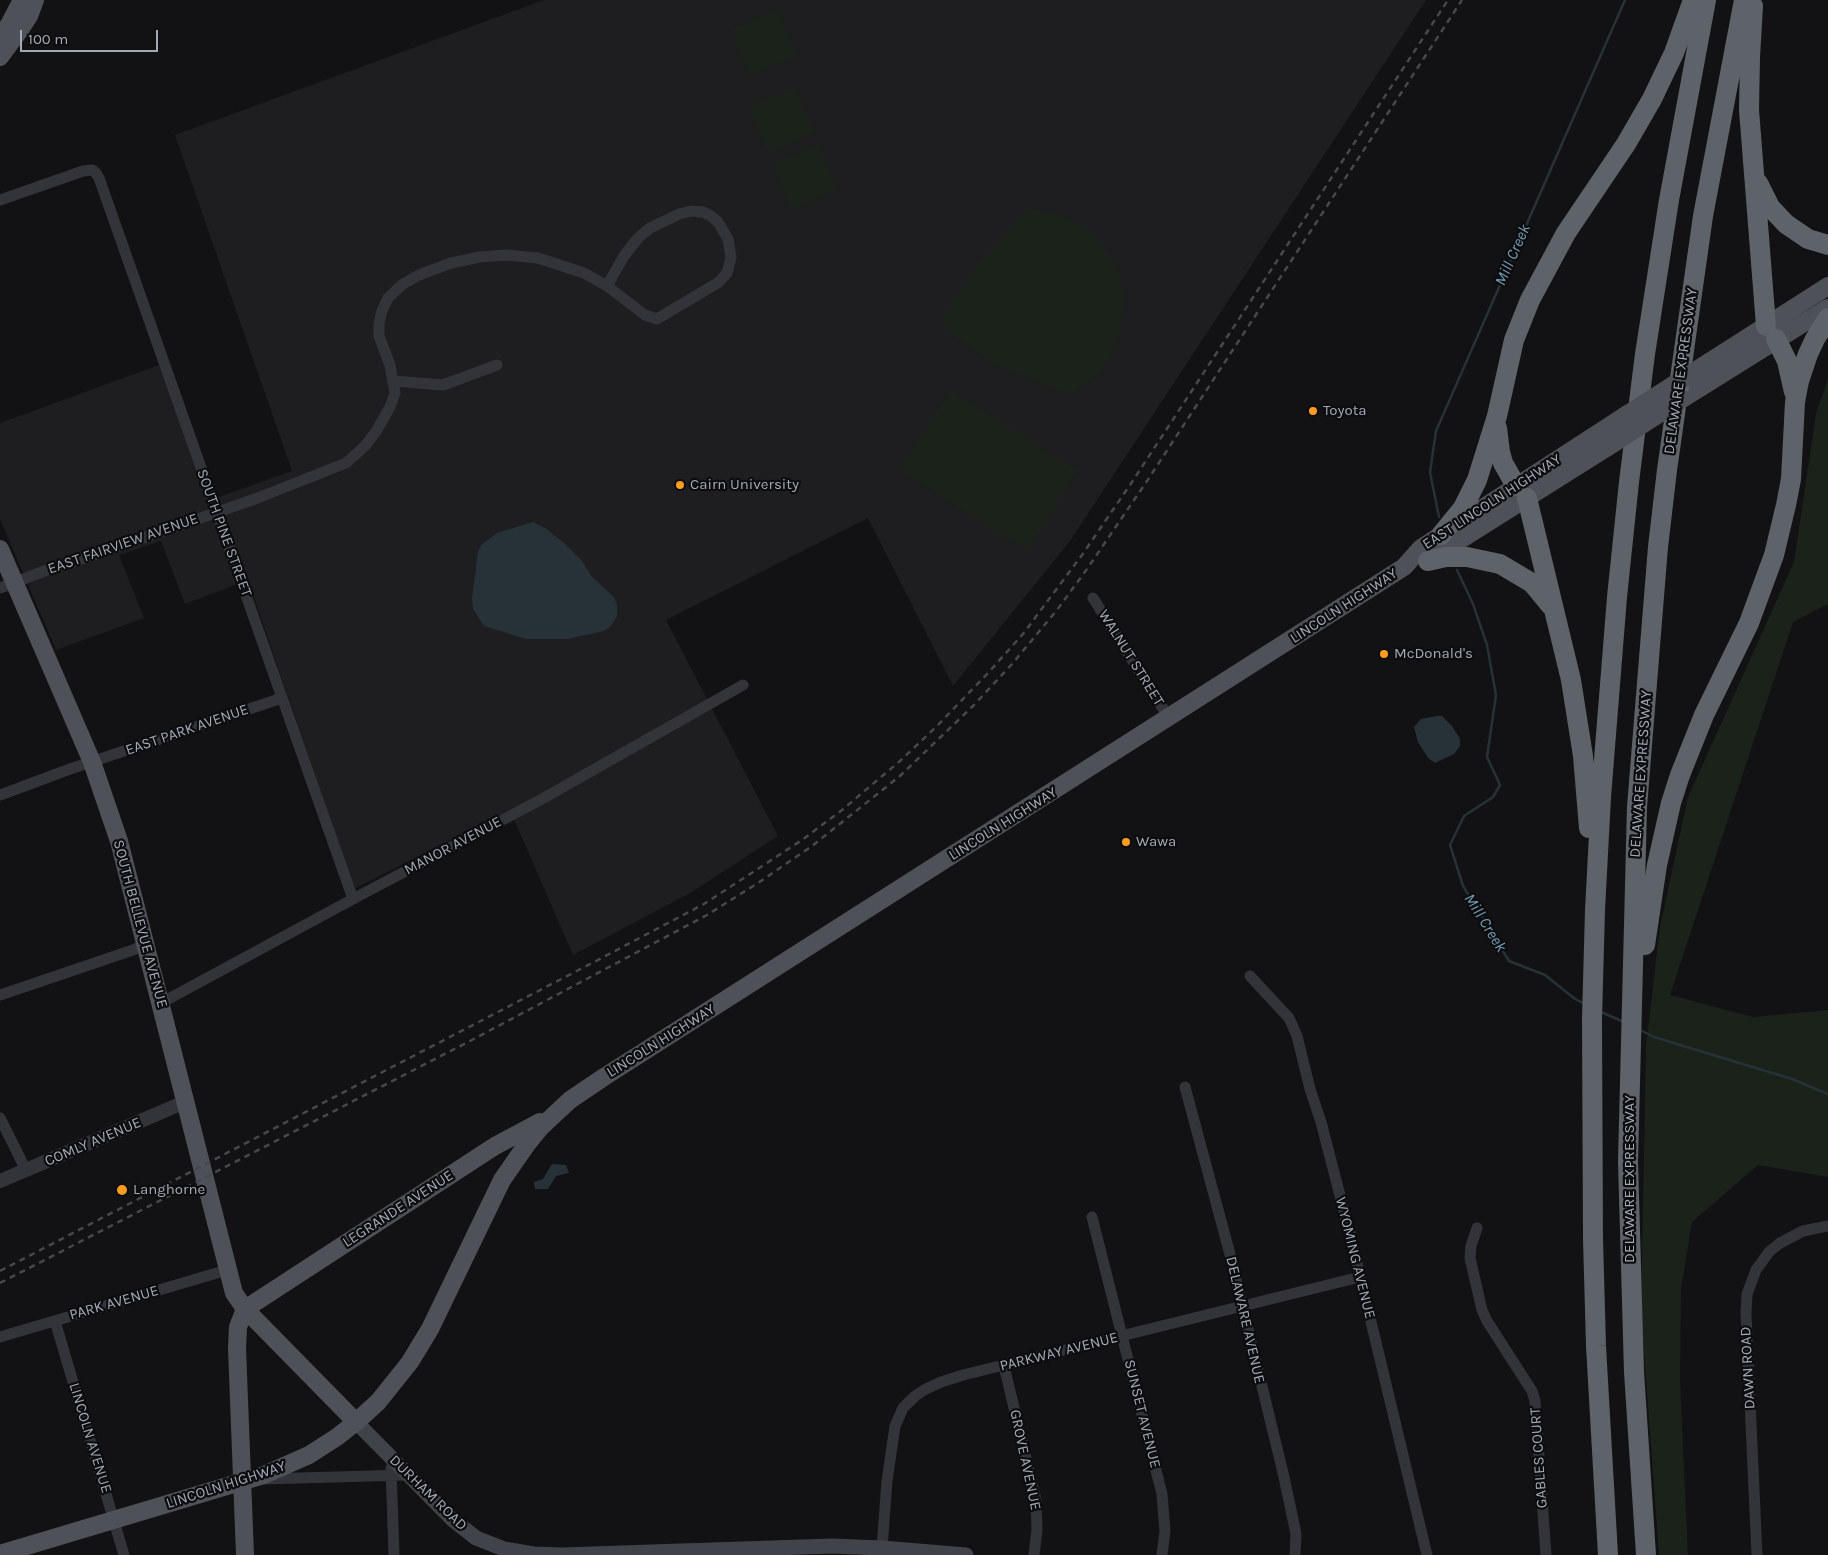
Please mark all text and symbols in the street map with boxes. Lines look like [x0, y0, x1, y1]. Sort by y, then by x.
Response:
scale bar [22, 20, 160, 52]
text: 100 m [28, 30, 68, 48]
water label: Mill Creek [1491, 221, 1535, 289]
street label: DELAWARE EXPRESSWAY [1660, 287, 1702, 455]
place label: Toyota [1323, 402, 1367, 420]
marker: Toyota [1307, 405, 1319, 417]
street label: EAST LINCOLN HIGHWAY [1419, 450, 1565, 554]
street label: SOUTH PINE STREET [193, 467, 255, 599]
place label: Cairn University [690, 476, 799, 494]
marker: Cairn University [674, 479, 686, 491]
street label: EAST FAIRVIEW AVENUE [45, 510, 201, 578]
street label: LINCOLN HIGHWAY [1287, 565, 1401, 647]
street label: WALNUT STREET [1094, 607, 1168, 709]
place label: McDonald's [1394, 645, 1473, 663]
marker: McDonald's [1378, 648, 1390, 660]
street label: DELAWARE EXPRESSWAY [1626, 690, 1656, 858]
street label: EAST PARK AVENUE [123, 701, 251, 759]
street label: LINCOLN HIGHWAY [945, 783, 1061, 865]
street label: MANOR AVENUE [401, 813, 505, 879]
place label: Wawa [1136, 833, 1176, 851]
marker: Wawa [1120, 836, 1132, 848]
street label: SOUTH BELLEVUE AVENUE [109, 838, 171, 1010]
water label: Mill Creek [1460, 890, 1510, 956]
street label: LINCOLN HIGHWAY [603, 1000, 719, 1082]
street label: DELAWARE EXPRESSWAY [1621, 1095, 1639, 1263]
street label: COMLY AVENUE [42, 1114, 144, 1170]
street label: LEGRANDE AVENUE [339, 1166, 457, 1252]
place label: Langhorne [133, 1181, 205, 1199]
marker: Langhorne [115, 1183, 129, 1197]
street label: WYOMING AVENUE [1331, 1195, 1379, 1321]
street label: DELAWARE AVENUE [1222, 1255, 1268, 1385]
street label: PARK AVENUE [67, 1282, 161, 1324]
street label: DAWN ROAD [1737, 1326, 1759, 1410]
street label: PARKWAY AVENUE [998, 1329, 1120, 1375]
street label: SUNSET AVENUE [1120, 1358, 1164, 1470]
street label: LINCOLN AVENUE [65, 1381, 115, 1495]
street label: GABLES COURT [1526, 1407, 1552, 1509]
street label: GROVE AVENUE [1006, 1408, 1044, 1512]
street label: DURHAM ROAD [385, 1451, 471, 1535]
street label: LINCOLN HIGHWAY [164, 1457, 288, 1513]

